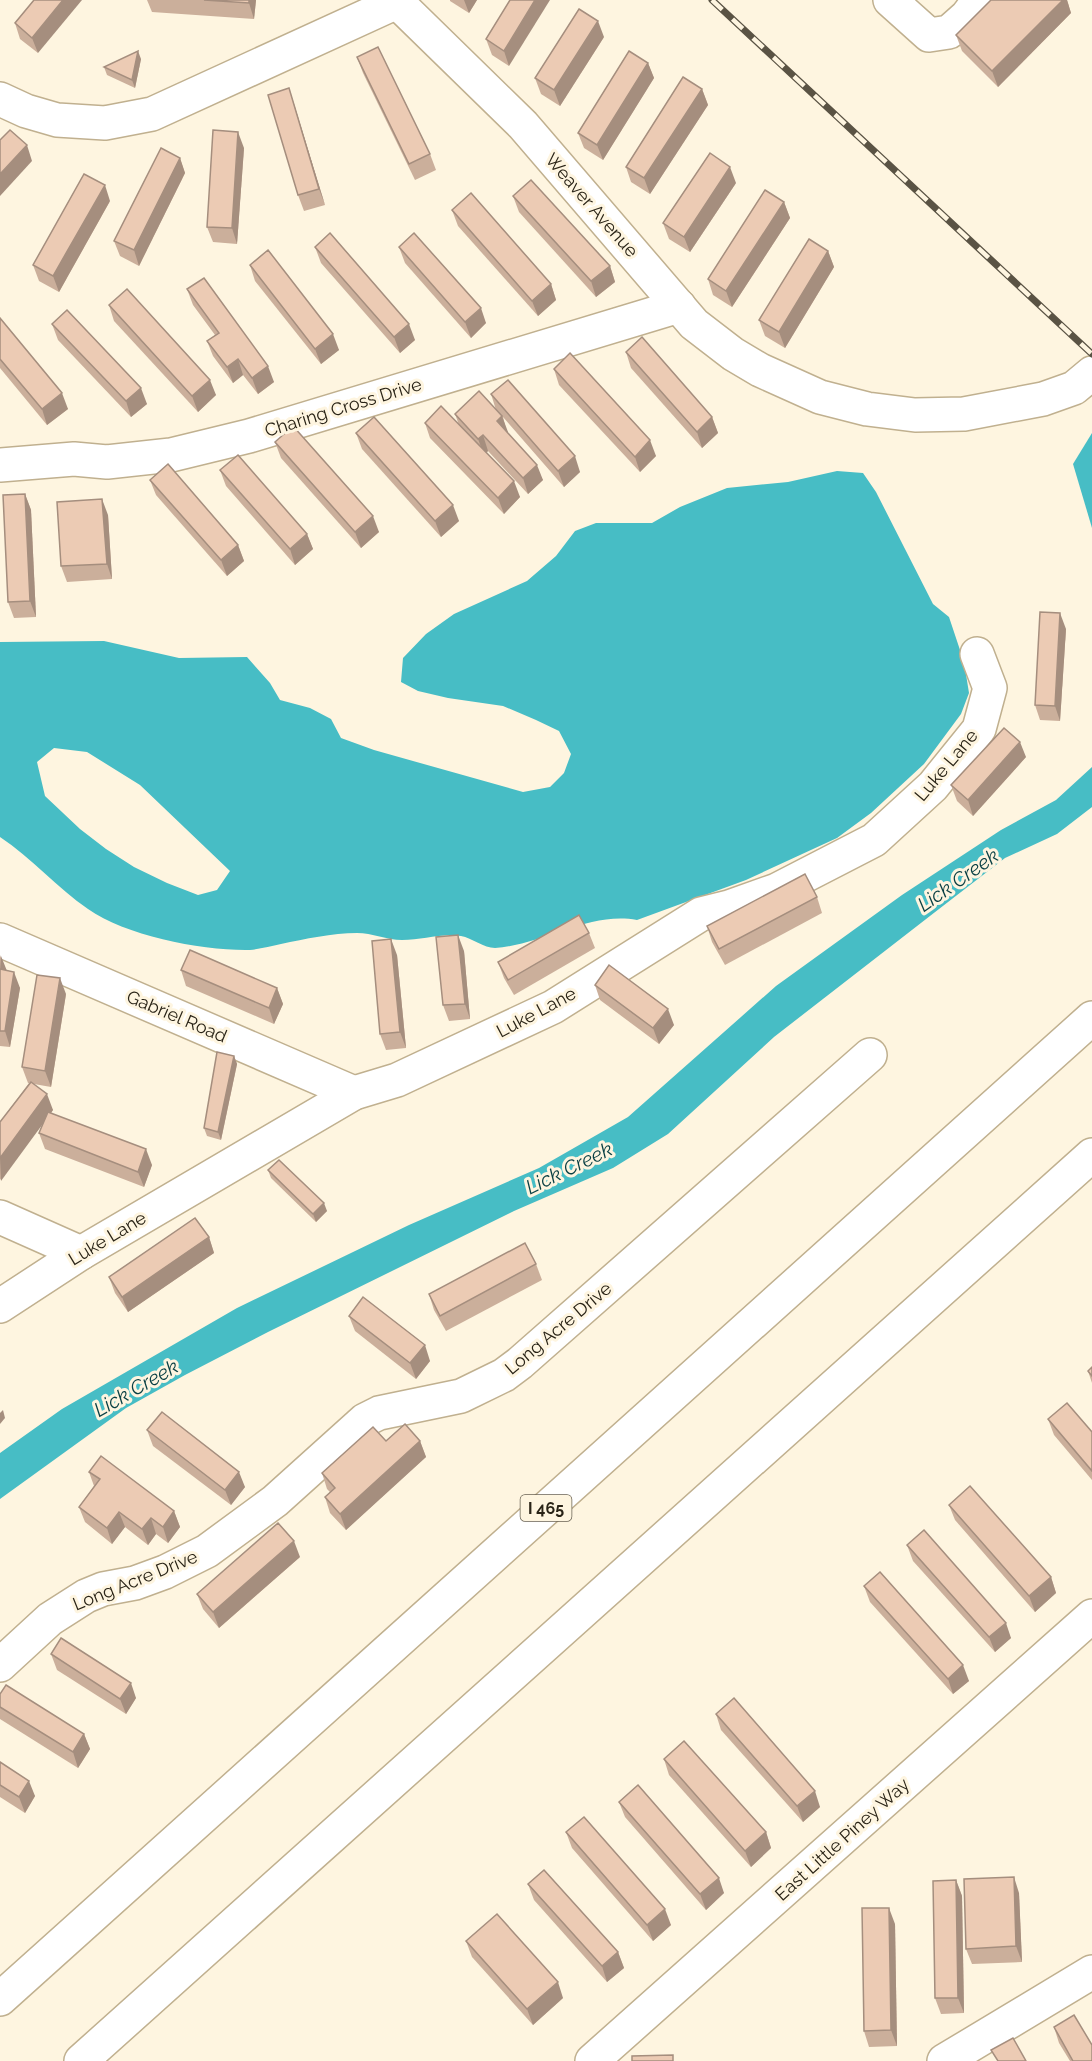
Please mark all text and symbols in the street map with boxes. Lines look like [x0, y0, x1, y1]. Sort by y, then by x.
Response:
street label: Weaver Avenue [541, 149, 643, 262]
street label: Charing Cross Drive [262, 373, 424, 441]
street label: Luke Lane [910, 725, 982, 805]
water label: Lick Creek [913, 843, 1003, 917]
street label: Luke Lane [493, 982, 580, 1042]
street label: Gabriel Road [124, 985, 230, 1047]
water label: Lick Creek [522, 1137, 616, 1199]
street label: Luke Lane [64, 1206, 150, 1269]
street label: Long Acre Drive [500, 1277, 616, 1379]
water label: Lick Creek [90, 1354, 183, 1422]
road number: I 465 [520, 1495, 572, 1521]
street label: Long Acre Drive [70, 1545, 201, 1615]
street label: East Little Piney Way [771, 1773, 913, 1905]

